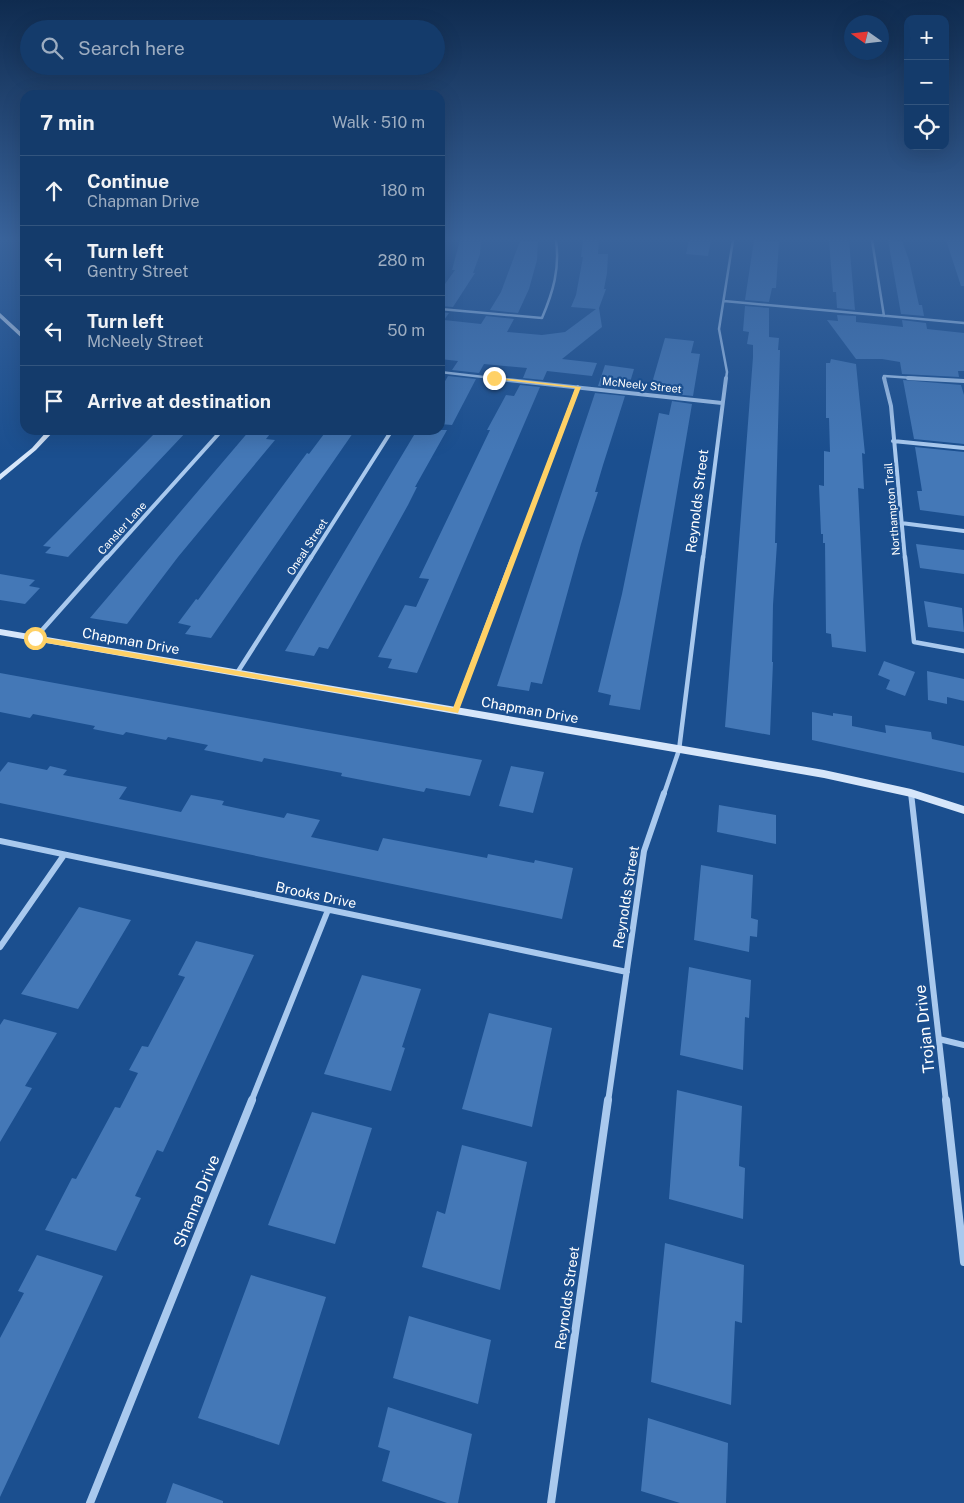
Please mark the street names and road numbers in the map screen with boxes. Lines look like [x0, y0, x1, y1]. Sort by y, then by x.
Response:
street label: McNeely Street [602, 375, 682, 395]
street label: Reynolds Street [683, 448, 711, 554]
street label: Northampton Trail [882, 462, 902, 556]
street label: Cansler Lane [95, 499, 149, 557]
street label: Oneal Street [284, 517, 330, 577]
street label: Chapman Drive [81, 625, 181, 657]
street label: Chapman Drive [480, 694, 580, 726]
street label: Reynolds Street [610, 844, 642, 950]
street label: Brooks Drive [274, 879, 358, 911]
street label: Trojan Drive [910, 984, 939, 1074]
street label: Shanna Drive [169, 1152, 224, 1250]
street label: Reynolds Street [552, 1245, 582, 1351]

